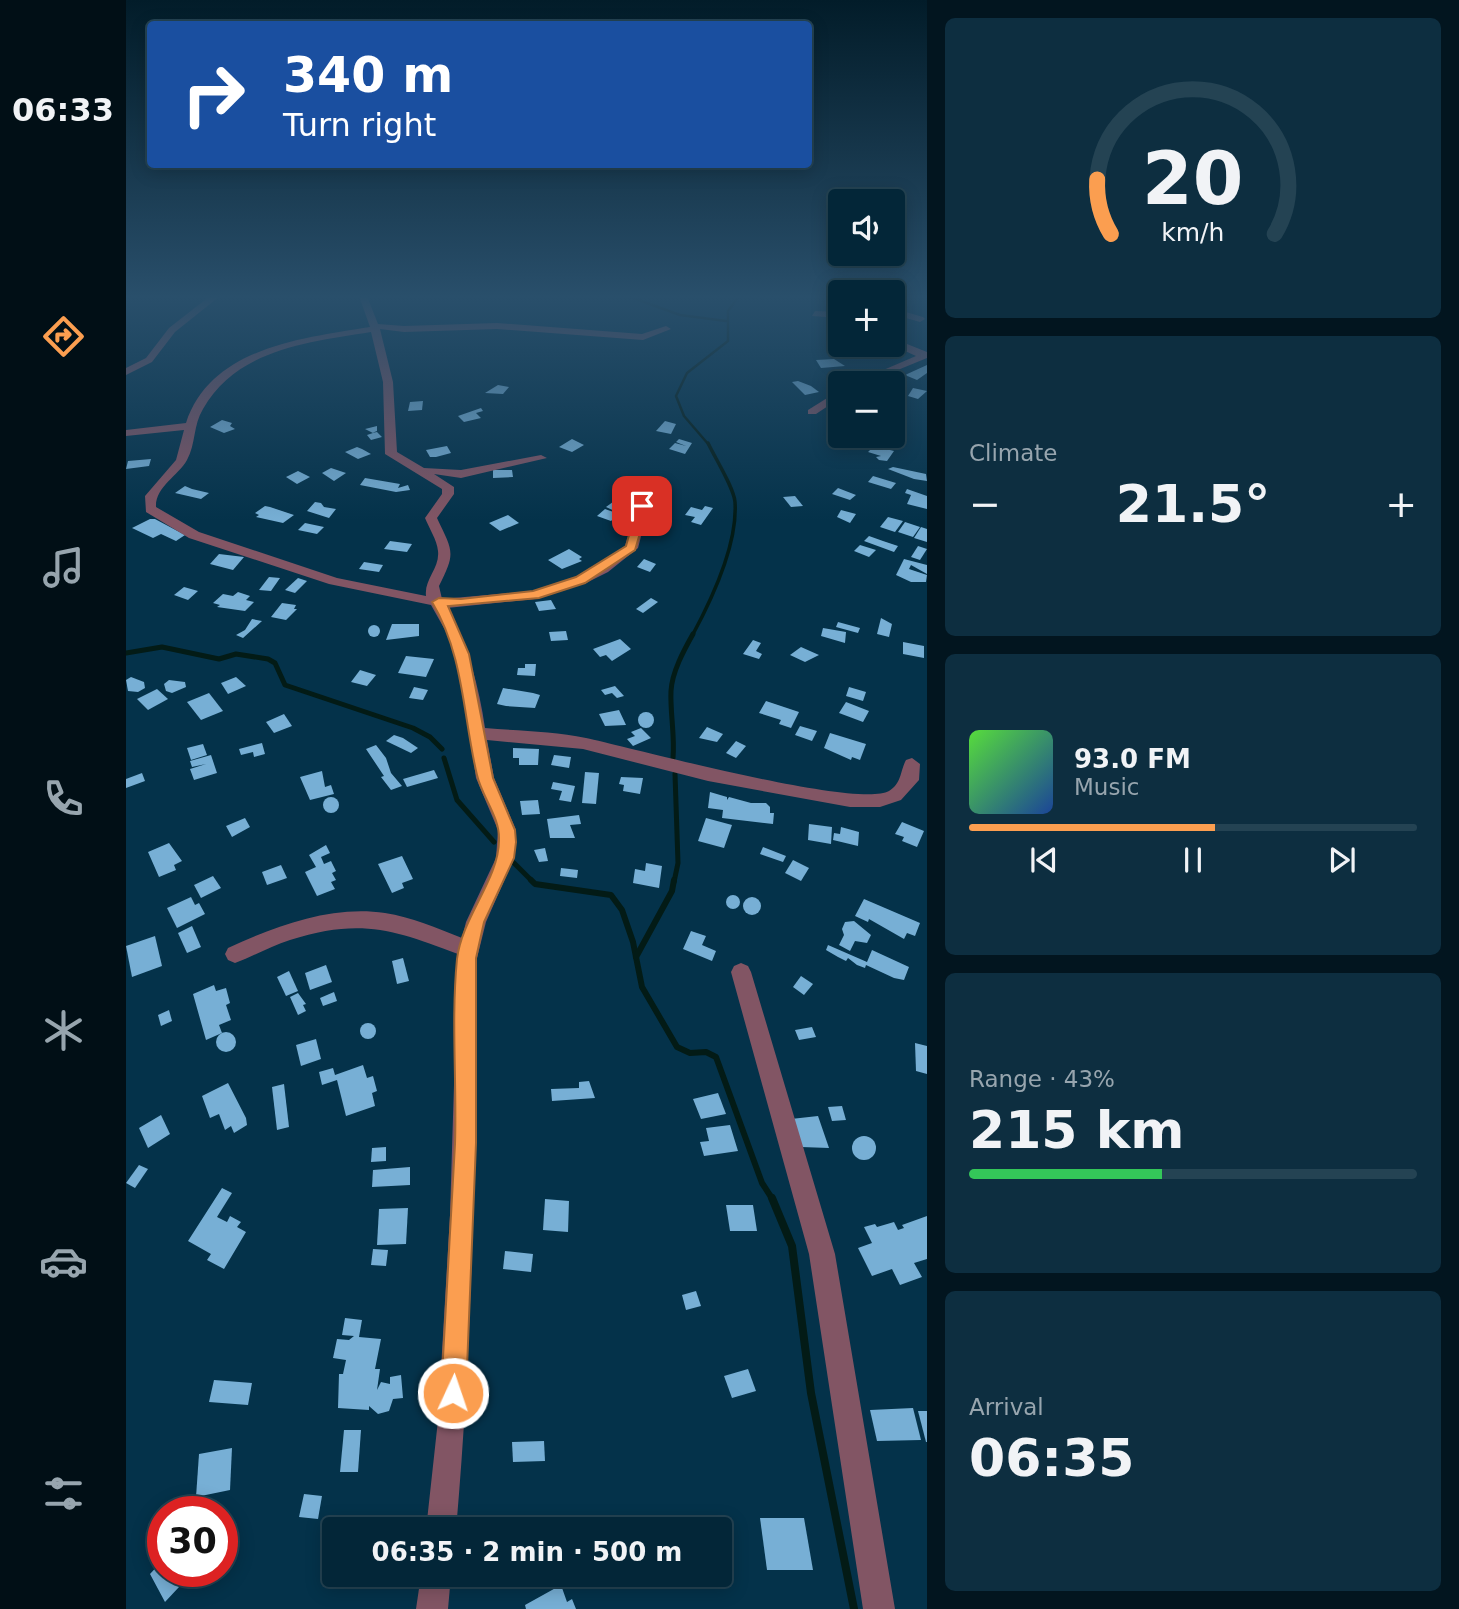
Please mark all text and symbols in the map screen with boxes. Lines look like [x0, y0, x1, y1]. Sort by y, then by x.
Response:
text: 340 m [283, 47, 453, 104]
icon: right [168, 49, 259, 140]
text: 06:33 [12, 91, 114, 129]
text: Turn right [283, 106, 436, 144]
text: 20 [1142, 136, 1244, 221]
map controls [828, 189, 905, 448]
button: sound [828, 189, 905, 266]
text: km/h [1161, 218, 1225, 247]
button: + [828, 280, 905, 357]
icon: directions [39, 312, 88, 361]
button: − [828, 371, 905, 448]
text: Climate [969, 440, 1058, 466]
text: 21.5° [1116, 474, 1270, 534]
pin [612, 476, 672, 536]
text: − [969, 482, 1001, 526]
text: + [1385, 482, 1417, 526]
icon: arrive [623, 487, 661, 525]
icon: music [39, 543, 88, 592]
text: 93.0 FM [1074, 744, 1191, 774]
icon: phone [39, 774, 88, 823]
text: Music [1074, 774, 1139, 800]
icon: previous [1025, 841, 1063, 879]
icon: pause [1174, 841, 1212, 879]
icon: next [1323, 841, 1361, 879]
icon: climate [39, 1006, 88, 1055]
text: Range · 43% [969, 1066, 1115, 1092]
text: 215 km [969, 1100, 1184, 1160]
icon: car [39, 1237, 88, 1286]
position arrow [416, 1356, 490, 1430]
text: Arrival [969, 1394, 1044, 1420]
text: 06:35 [969, 1428, 1135, 1488]
icon: filters [39, 1469, 88, 1518]
speed limit sign: 30 [147, 1496, 238, 1587]
text: 06:35 · 2 min · 500 m [372, 1537, 682, 1567]

